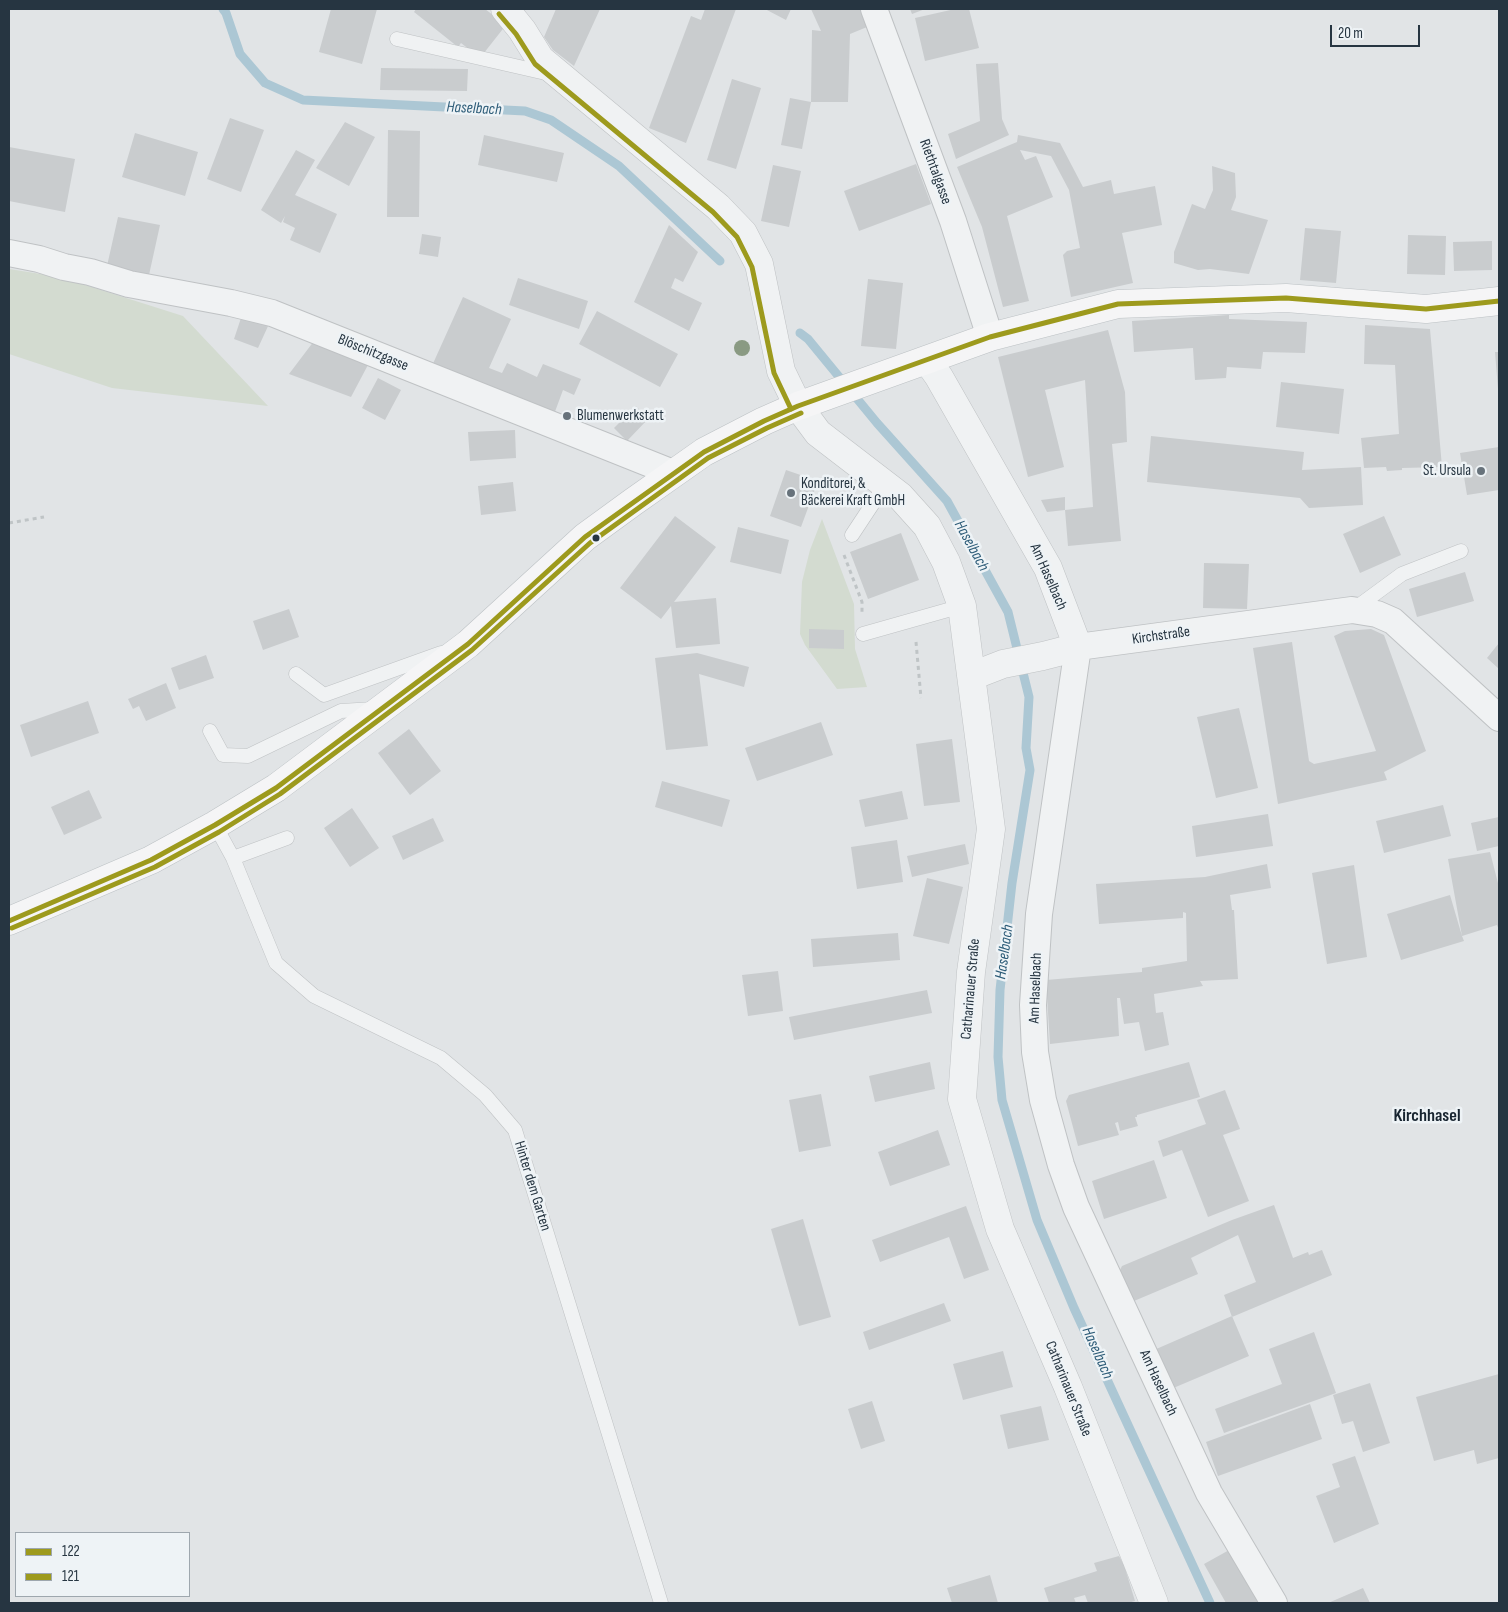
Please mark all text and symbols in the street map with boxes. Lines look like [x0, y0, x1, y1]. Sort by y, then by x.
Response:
scale bar [1333, 15, 1423, 47]
text: 20 m [1338, 24, 1363, 43]
water label: Haselbach [446, 98, 502, 120]
street label: Riethtalgasse [915, 137, 955, 207]
street label: Blöschitzgasse [335, 331, 411, 375]
place label: Blumenwerkstatt [577, 407, 664, 425]
marker: Blumenwerkstatt [561, 410, 573, 422]
place label: St. Ursula [1423, 462, 1471, 480]
marker: St. Ursula [1475, 465, 1487, 477]
place label: Konditorei, & Bäckerei Kraft GmbH [801, 475, 905, 510]
marker: Konditorei, & Bäckerei Kraft GmbH [785, 487, 797, 499]
water label: Haselbach [949, 517, 993, 575]
unlabelled marker [591, 533, 601, 543]
street label: Am Haselbach [1025, 541, 1071, 613]
street label: Kirchstraße [1131, 623, 1191, 649]
water label: Haselbach [992, 923, 1018, 981]
street label: Catharinauer Straße [958, 938, 984, 1040]
street label: Am Haselbach [1026, 952, 1046, 1024]
district label: Kirchhasel [1393, 1105, 1461, 1127]
street label: Hinter dem Garten [510, 1139, 554, 1233]
water label: Haselbach [1077, 1324, 1117, 1382]
street label: Catharinauer Straße [1041, 1339, 1095, 1439]
street label: Am Haselbach [1135, 1347, 1181, 1419]
legend [15, 1532, 190, 1597]
text: 122 [62, 1542, 80, 1561]
text: 121 [62, 1567, 79, 1586]

